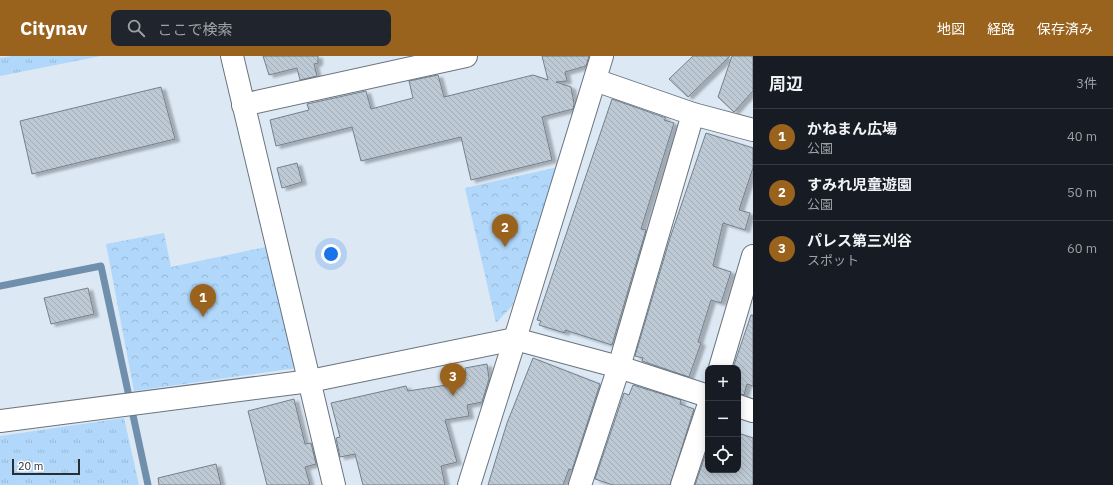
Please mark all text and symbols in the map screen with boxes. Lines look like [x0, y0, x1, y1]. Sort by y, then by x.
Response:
search box [111, 10, 391, 46]
text: Citynav [20, 16, 87, 40]
icon: search [125, 17, 147, 39]
text: ここで検索 [157, 20, 232, 39]
text: 地図 [937, 20, 965, 38]
text: 経路 [987, 20, 1015, 38]
text: 保存済み [1037, 20, 1093, 38]
text: 周辺 [769, 73, 803, 95]
text: 3件 [1076, 75, 1097, 92]
text: かねまん広場 [807, 119, 897, 138]
text: 1 [778, 128, 786, 145]
text: 40 m [1067, 128, 1097, 145]
text: 公園 [807, 140, 833, 157]
text: すみれ児童遊園 [807, 175, 912, 194]
text: 2 [778, 184, 786, 201]
text: 50 m [1067, 184, 1097, 201]
text: 公園 [807, 196, 833, 213]
pin: 2 [492, 214, 518, 247]
text: パレス第三刈谷 [807, 231, 912, 250]
text: 3 [778, 240, 786, 257]
text: 60 m [1067, 240, 1097, 257]
your location [321, 244, 341, 264]
text: スポット [807, 252, 859, 269]
pin: 1 [190, 284, 216, 317]
pin: 3 [440, 363, 466, 396]
map controls [705, 365, 741, 473]
button: + [705, 365, 741, 401]
button: − [705, 401, 741, 437]
button: locate [705, 437, 741, 473]
scale bar [12, 457, 80, 476]
text: 20 m [18, 459, 43, 473]

